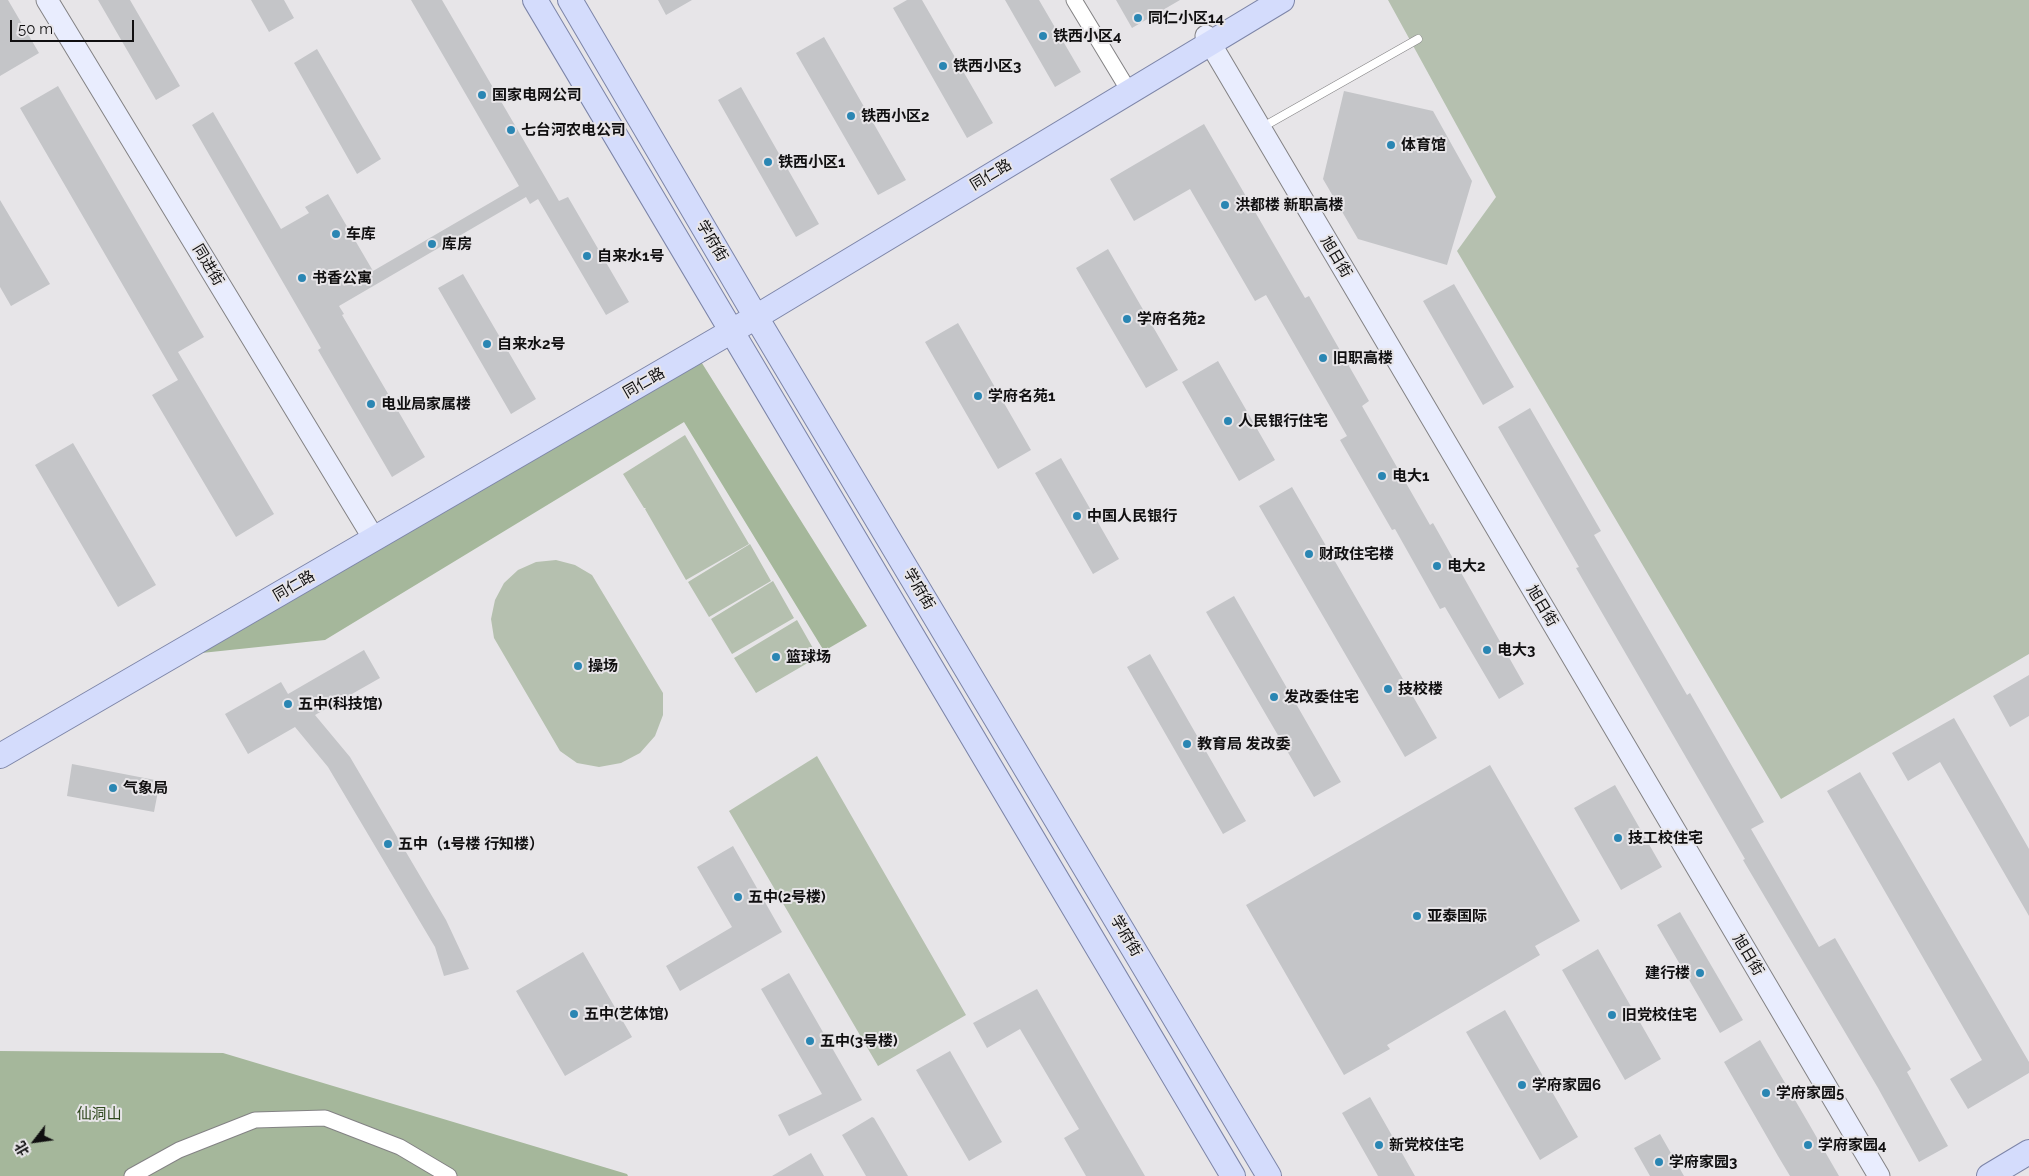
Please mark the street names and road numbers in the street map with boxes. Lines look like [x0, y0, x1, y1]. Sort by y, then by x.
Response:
street label: 同仁路 [967, 156, 1015, 194]
street label: 学府街 [693, 217, 731, 265]
street label: 旭日街 [1317, 233, 1355, 281]
street label: 同进街 [189, 241, 227, 289]
street label: 同仁路 [620, 364, 668, 402]
street label: 学府街 [900, 565, 938, 613]
street label: 同仁路 [270, 567, 318, 605]
street label: 旭日街 [1523, 582, 1561, 630]
street label: 学府街 [1107, 912, 1145, 960]
street label: 旭日街 [1729, 931, 1767, 979]

